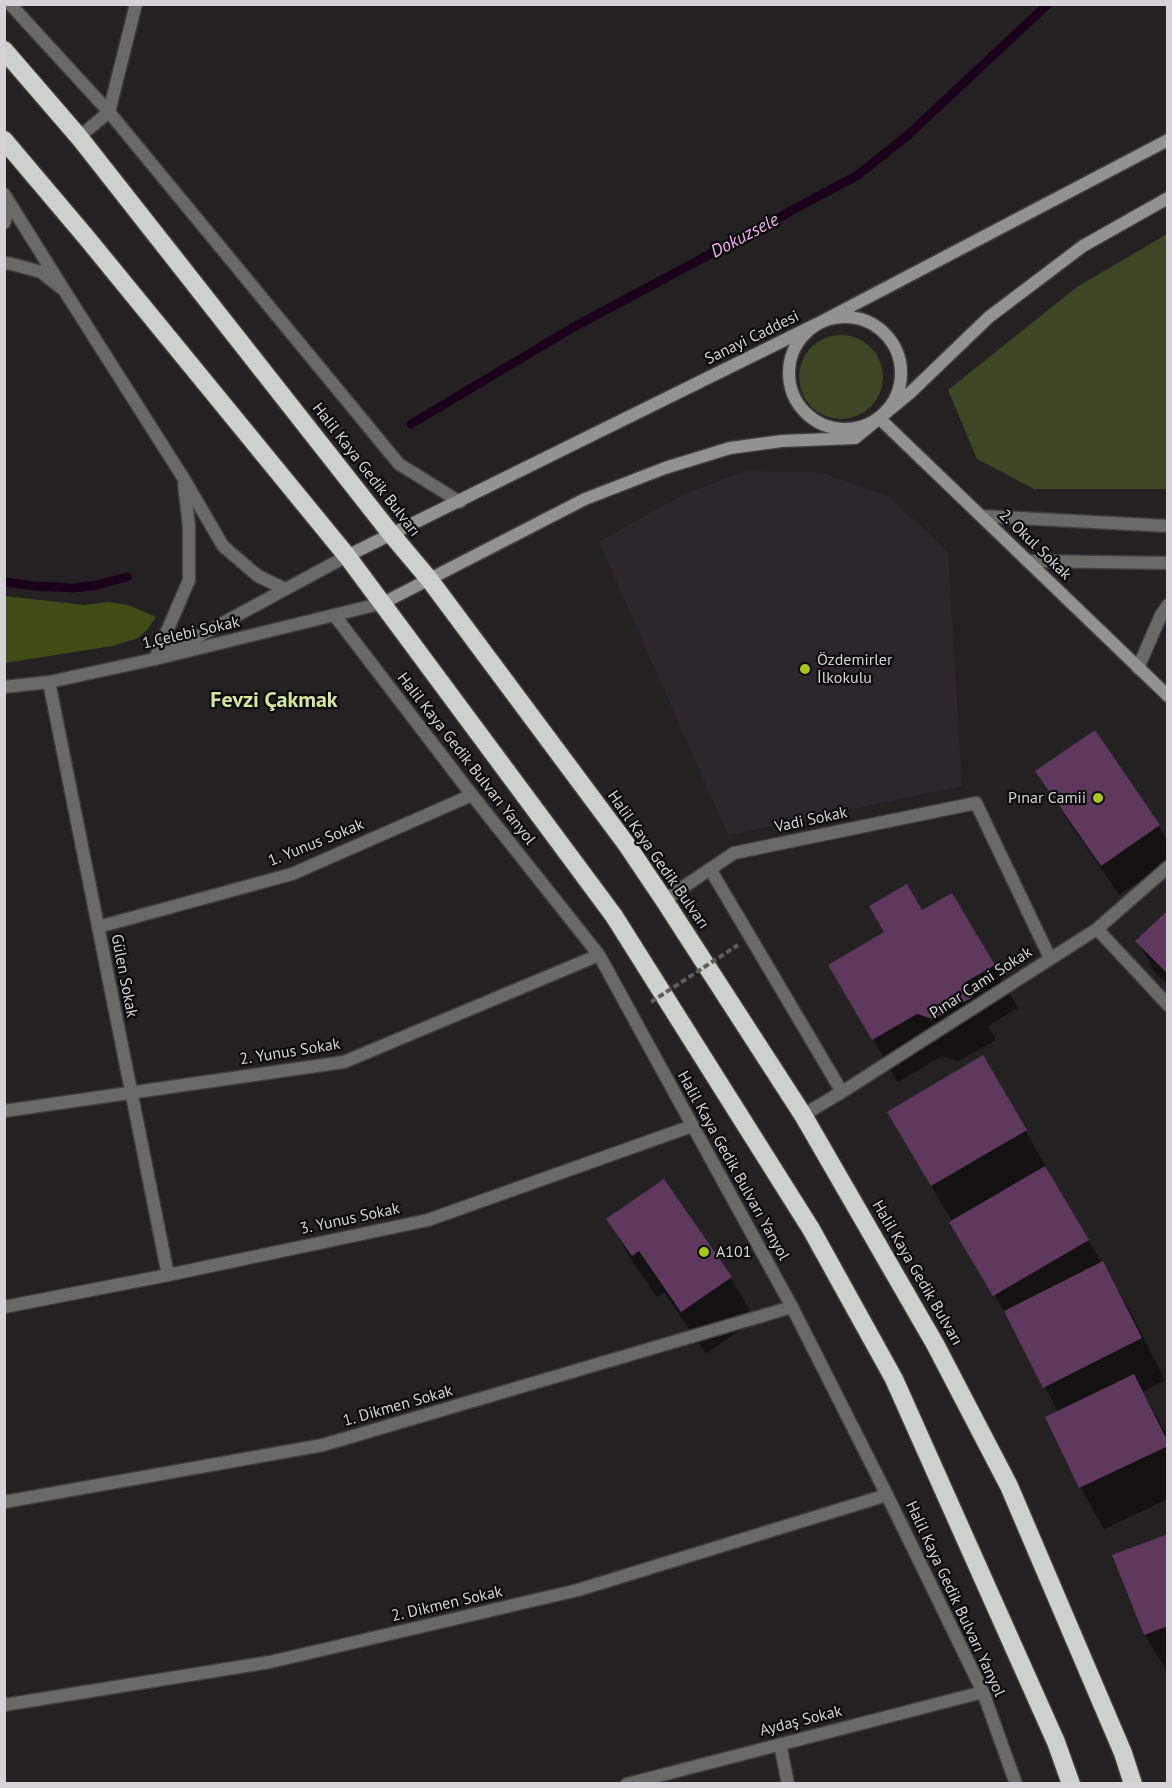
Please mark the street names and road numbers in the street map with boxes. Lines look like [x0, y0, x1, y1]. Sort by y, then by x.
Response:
street label: Sanayi Caddesi [702, 307, 802, 369]
street label: Halil Kaya Gedik Bulvarı [308, 399, 424, 541]
street label: 2. Okul Sokak [995, 506, 1075, 584]
street label: 1.Çelebi Sokak [141, 612, 241, 654]
street label: Halil Kaya Gedik Bulvarı Yanyol [393, 669, 539, 849]
street label: Halil Kaya Gedik Bulvarı [603, 787, 713, 933]
street label: Vadi Sokak [773, 803, 849, 837]
street label: 1. Yunus Sokak [265, 815, 367, 871]
street label: Gülen Sokak [107, 933, 141, 1019]
street label: Pınar Cami Sokak [926, 943, 1036, 1023]
street label: 2. Yunus Sokak [238, 1035, 342, 1069]
street label: Halil Kaya Gedik Bulvarı Yanyol [673, 1068, 793, 1264]
street label: Halil Kaya Gedik Bulvarı [868, 1197, 966, 1349]
street label: 3. Yunus Sokak [298, 1199, 402, 1239]
street label: 1. Dikmen Sokak [341, 1381, 455, 1431]
street label: Halil Kaya Gedik Bulvarı Yanyol [901, 1498, 1009, 1700]
street label: 2. Dikmen Sokak [390, 1582, 504, 1626]
street label: Aydaş Sokak [758, 1702, 844, 1740]

